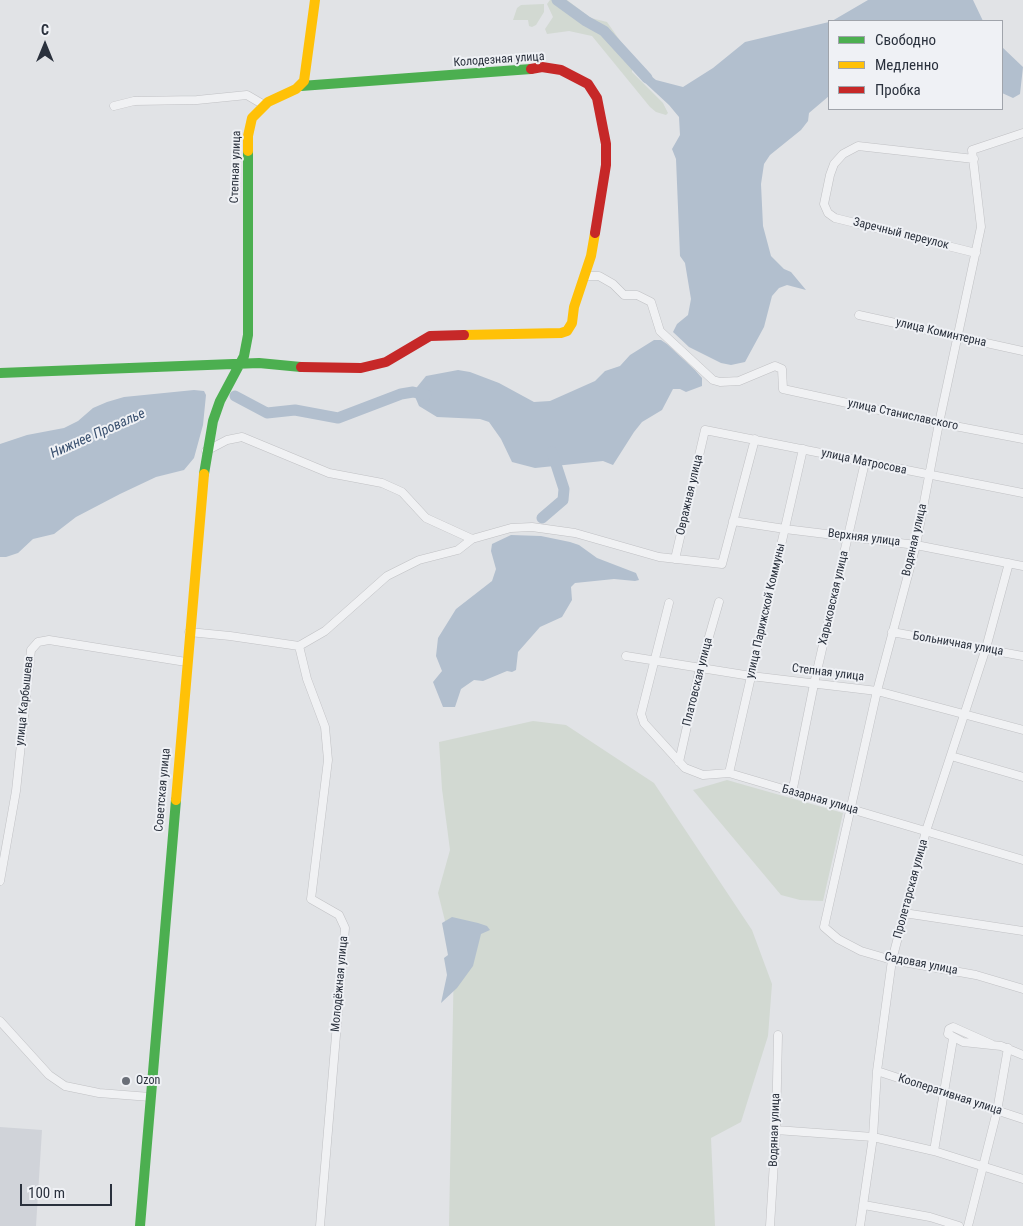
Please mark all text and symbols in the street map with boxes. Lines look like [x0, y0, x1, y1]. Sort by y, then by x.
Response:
north arrow [20, 20, 70, 70]
legend [828, 20, 1003, 110]
text: С [41, 22, 49, 38]
text: Свободно [875, 31, 936, 49]
street label: Колодезная улица [453, 50, 545, 70]
text: Медленно [875, 56, 939, 74]
text: Пробка [875, 81, 921, 99]
street label: Степная улица [228, 130, 244, 204]
street label: Заречный переулок [852, 215, 950, 253]
street label: улица Коминтерна [894, 316, 988, 350]
street label: улица Станиславского [846, 396, 960, 434]
water label: Нижнее Провалье [48, 406, 148, 462]
street label: улица Матросова [820, 446, 908, 478]
street label: Овражная улица [674, 453, 706, 537]
street label: Водяная улица [900, 502, 930, 578]
street label: Верхняя улица [827, 526, 901, 550]
street label: улица Парижской Коммуны [743, 542, 789, 680]
street label: Харьковская улица [816, 549, 852, 647]
street label: Больничная улица [912, 629, 1004, 659]
street label: Платовская улица [680, 636, 716, 728]
street label: улица Карбышева [13, 655, 37, 747]
street label: Степная улица [791, 661, 865, 685]
street label: Советская улица [152, 748, 174, 832]
street label: Базарная улица [780, 782, 860, 818]
street label: Пролетарская улица [891, 838, 931, 940]
street label: Молодёжная улица [329, 935, 351, 1033]
street label: Садовая улица [883, 950, 959, 978]
street label: Кооперативная улица [896, 1071, 1004, 1119]
place label: Ozon [136, 1074, 160, 1088]
marker: Ozon [120, 1075, 132, 1087]
street label: Водяная улица [767, 1093, 783, 1167]
scale bar [22, 1174, 115, 1206]
text: 100 m [28, 1184, 65, 1202]

